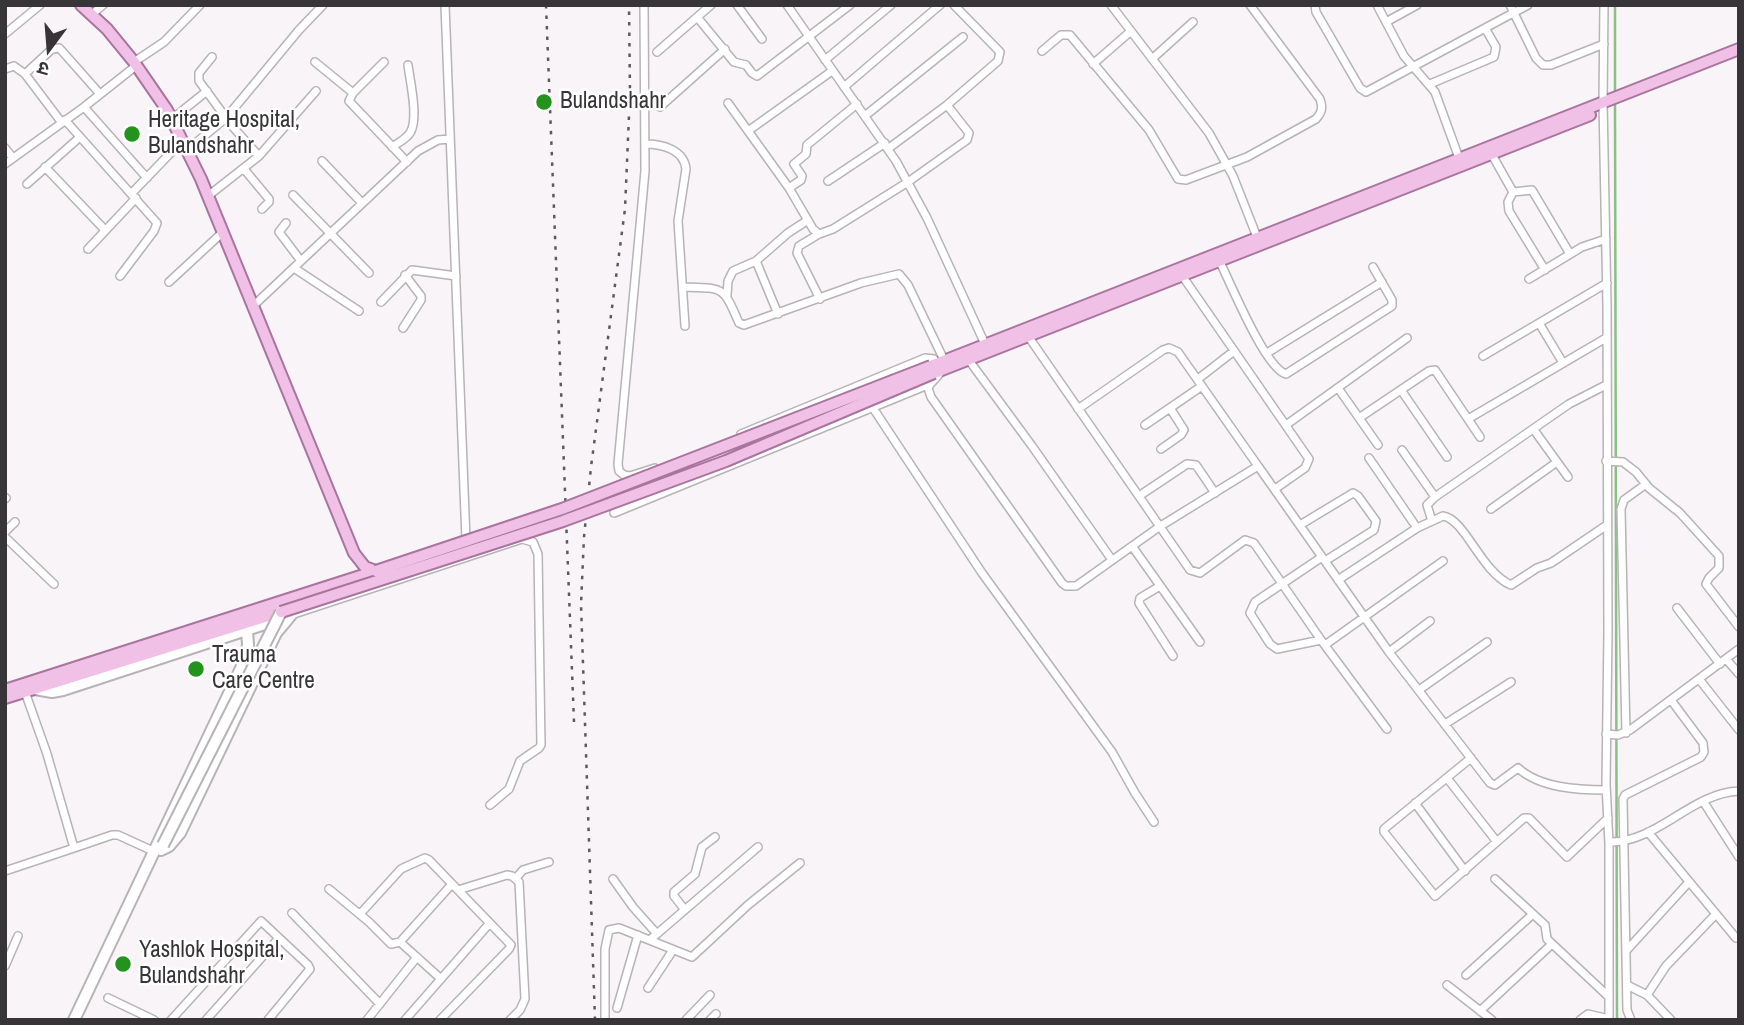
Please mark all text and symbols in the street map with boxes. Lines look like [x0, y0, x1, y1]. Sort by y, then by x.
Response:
north arrow [14, 14, 84, 84]
text: उ [34, 55, 52, 83]
place label: Bulandshahr [560, 88, 666, 116]
marker: Bulandshahr [534, 92, 554, 112]
place label: Heritage Hospital, Bulandshahr [148, 107, 300, 161]
marker: Heritage Hospital, Bulandshahr [122, 124, 142, 144]
place label: Trauma Care Centre [212, 642, 315, 696]
marker: Trauma Care Centre [186, 659, 206, 679]
place label: Yashlok Hospital, Bulandshahr [139, 937, 284, 991]
marker: Yashlok Hospital, Bulandshahr [113, 954, 133, 974]

